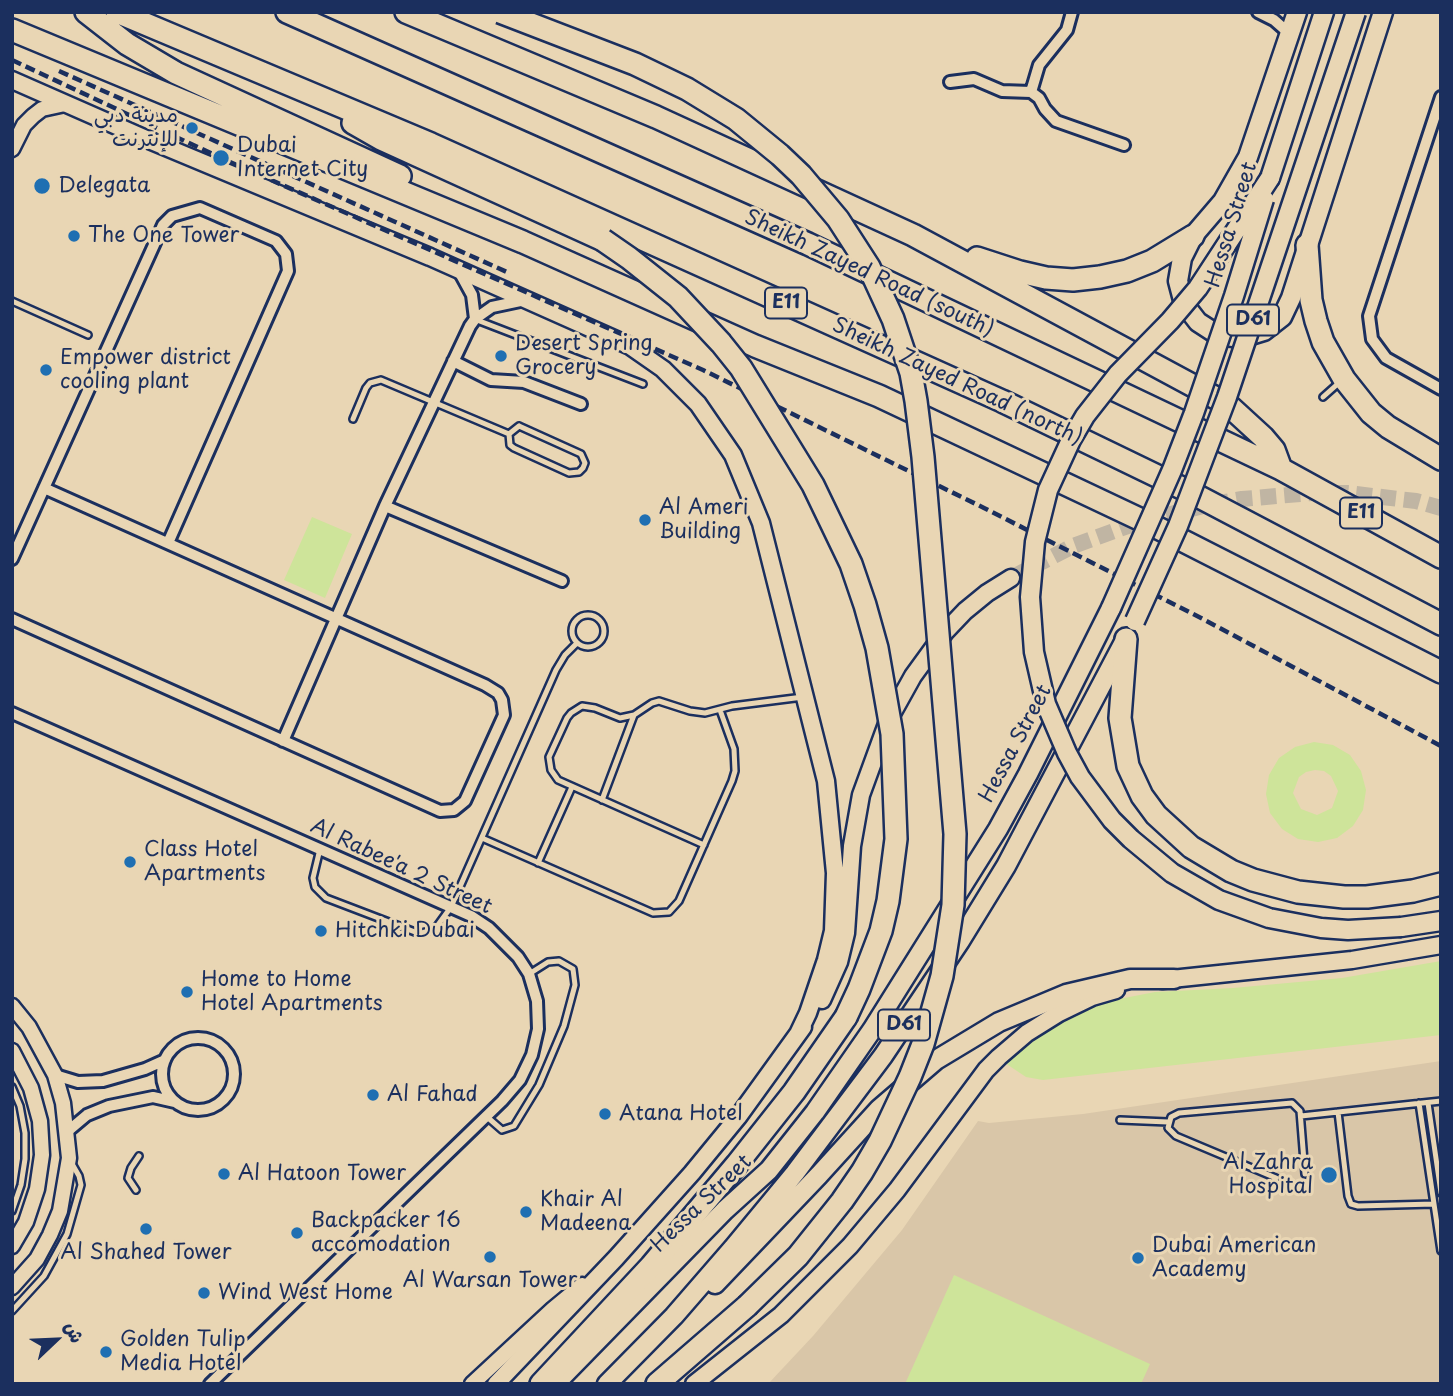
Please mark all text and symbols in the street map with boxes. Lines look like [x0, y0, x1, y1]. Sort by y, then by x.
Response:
place label: مدينة دبي للإنترنت [94, 103, 178, 153]
marker: مدينة دبي للإنترنت [184, 120, 200, 136]
place label: Dubai Internet City [237, 133, 368, 183]
marker: Dubai Internet City [211, 148, 231, 168]
street label: Hessa Street [1201, 159, 1263, 291]
place label: Delegata [58, 173, 150, 199]
marker: Delegata [32, 176, 52, 196]
street label: Sheikh Zayed Road (south) [740, 205, 998, 343]
place label: The One Tower [88, 223, 239, 249]
marker: The One Tower [66, 228, 82, 244]
road number: E11 [765, 288, 807, 318]
road number: D61 [1227, 304, 1279, 336]
street label: Sheikh Zayed Road (north) [828, 313, 1086, 451]
place label: Desert Spring Grocery [515, 331, 653, 381]
place label: Empower district cooling plant [60, 345, 231, 395]
marker: Desert Spring Grocery [493, 348, 509, 364]
marker: Empower district cooling plant [38, 362, 54, 378]
place label: Al Ameri Building [659, 495, 749, 545]
road number: E11 [1340, 498, 1382, 528]
marker: Al Ameri Building [637, 512, 653, 528]
street label: Hessa Street [974, 681, 1058, 807]
street label: Al Rabee'a 2 Street [306, 814, 496, 920]
place label: Class Hotel Apartments [144, 837, 265, 887]
marker: Class Hotel Apartments [122, 854, 138, 870]
place label: Hitchki Dubai [335, 918, 475, 944]
marker: Hitchki Dubai [313, 923, 329, 939]
place label: Home to Home Hotel Apartments [201, 967, 383, 1017]
marker: Home to Home Hotel Apartments [179, 984, 195, 1000]
road number: D61 [878, 1009, 930, 1040]
place label: Al Fahad [387, 1082, 478, 1108]
marker: Al Fahad [365, 1087, 381, 1103]
place label: Atana Hotel [619, 1101, 743, 1127]
marker: Atana Hotel [597, 1106, 613, 1122]
street label: Hessa Street [647, 1150, 757, 1258]
place label: Al Zahra Hospital [1223, 1150, 1313, 1200]
place label: Al Hatoon Tower [238, 1161, 406, 1187]
marker: Al Zahra Hospital [1319, 1165, 1339, 1185]
marker: Al Hatoon Tower [216, 1166, 232, 1182]
place label: Khair Al Madeena [540, 1187, 631, 1237]
marker: Khair Al Madeena [518, 1204, 534, 1220]
place label: Backpacker 16 accomodation [311, 1208, 461, 1258]
marker: Al Shahed Tower [138, 1221, 154, 1237]
marker: Backpacker 16 accomodation [289, 1225, 305, 1241]
place label: Dubai American Academy [1152, 1233, 1316, 1283]
place label: Al Shahed Tower [61, 1240, 231, 1266]
marker: Al Warsan Tower [482, 1249, 498, 1265]
marker: Dubai American Academy [1130, 1250, 1146, 1266]
place label: Al Warsan Tower [403, 1268, 577, 1294]
place label: Wind West Home [218, 1280, 393, 1306]
marker: Wind West Home [196, 1285, 212, 1301]
north arrow [21, 1305, 91, 1375]
text: ش [58, 1317, 92, 1347]
place label: Golden Tulip Media Hotel [120, 1327, 246, 1377]
marker: Golden Tulip Media Hotel [98, 1344, 114, 1360]

